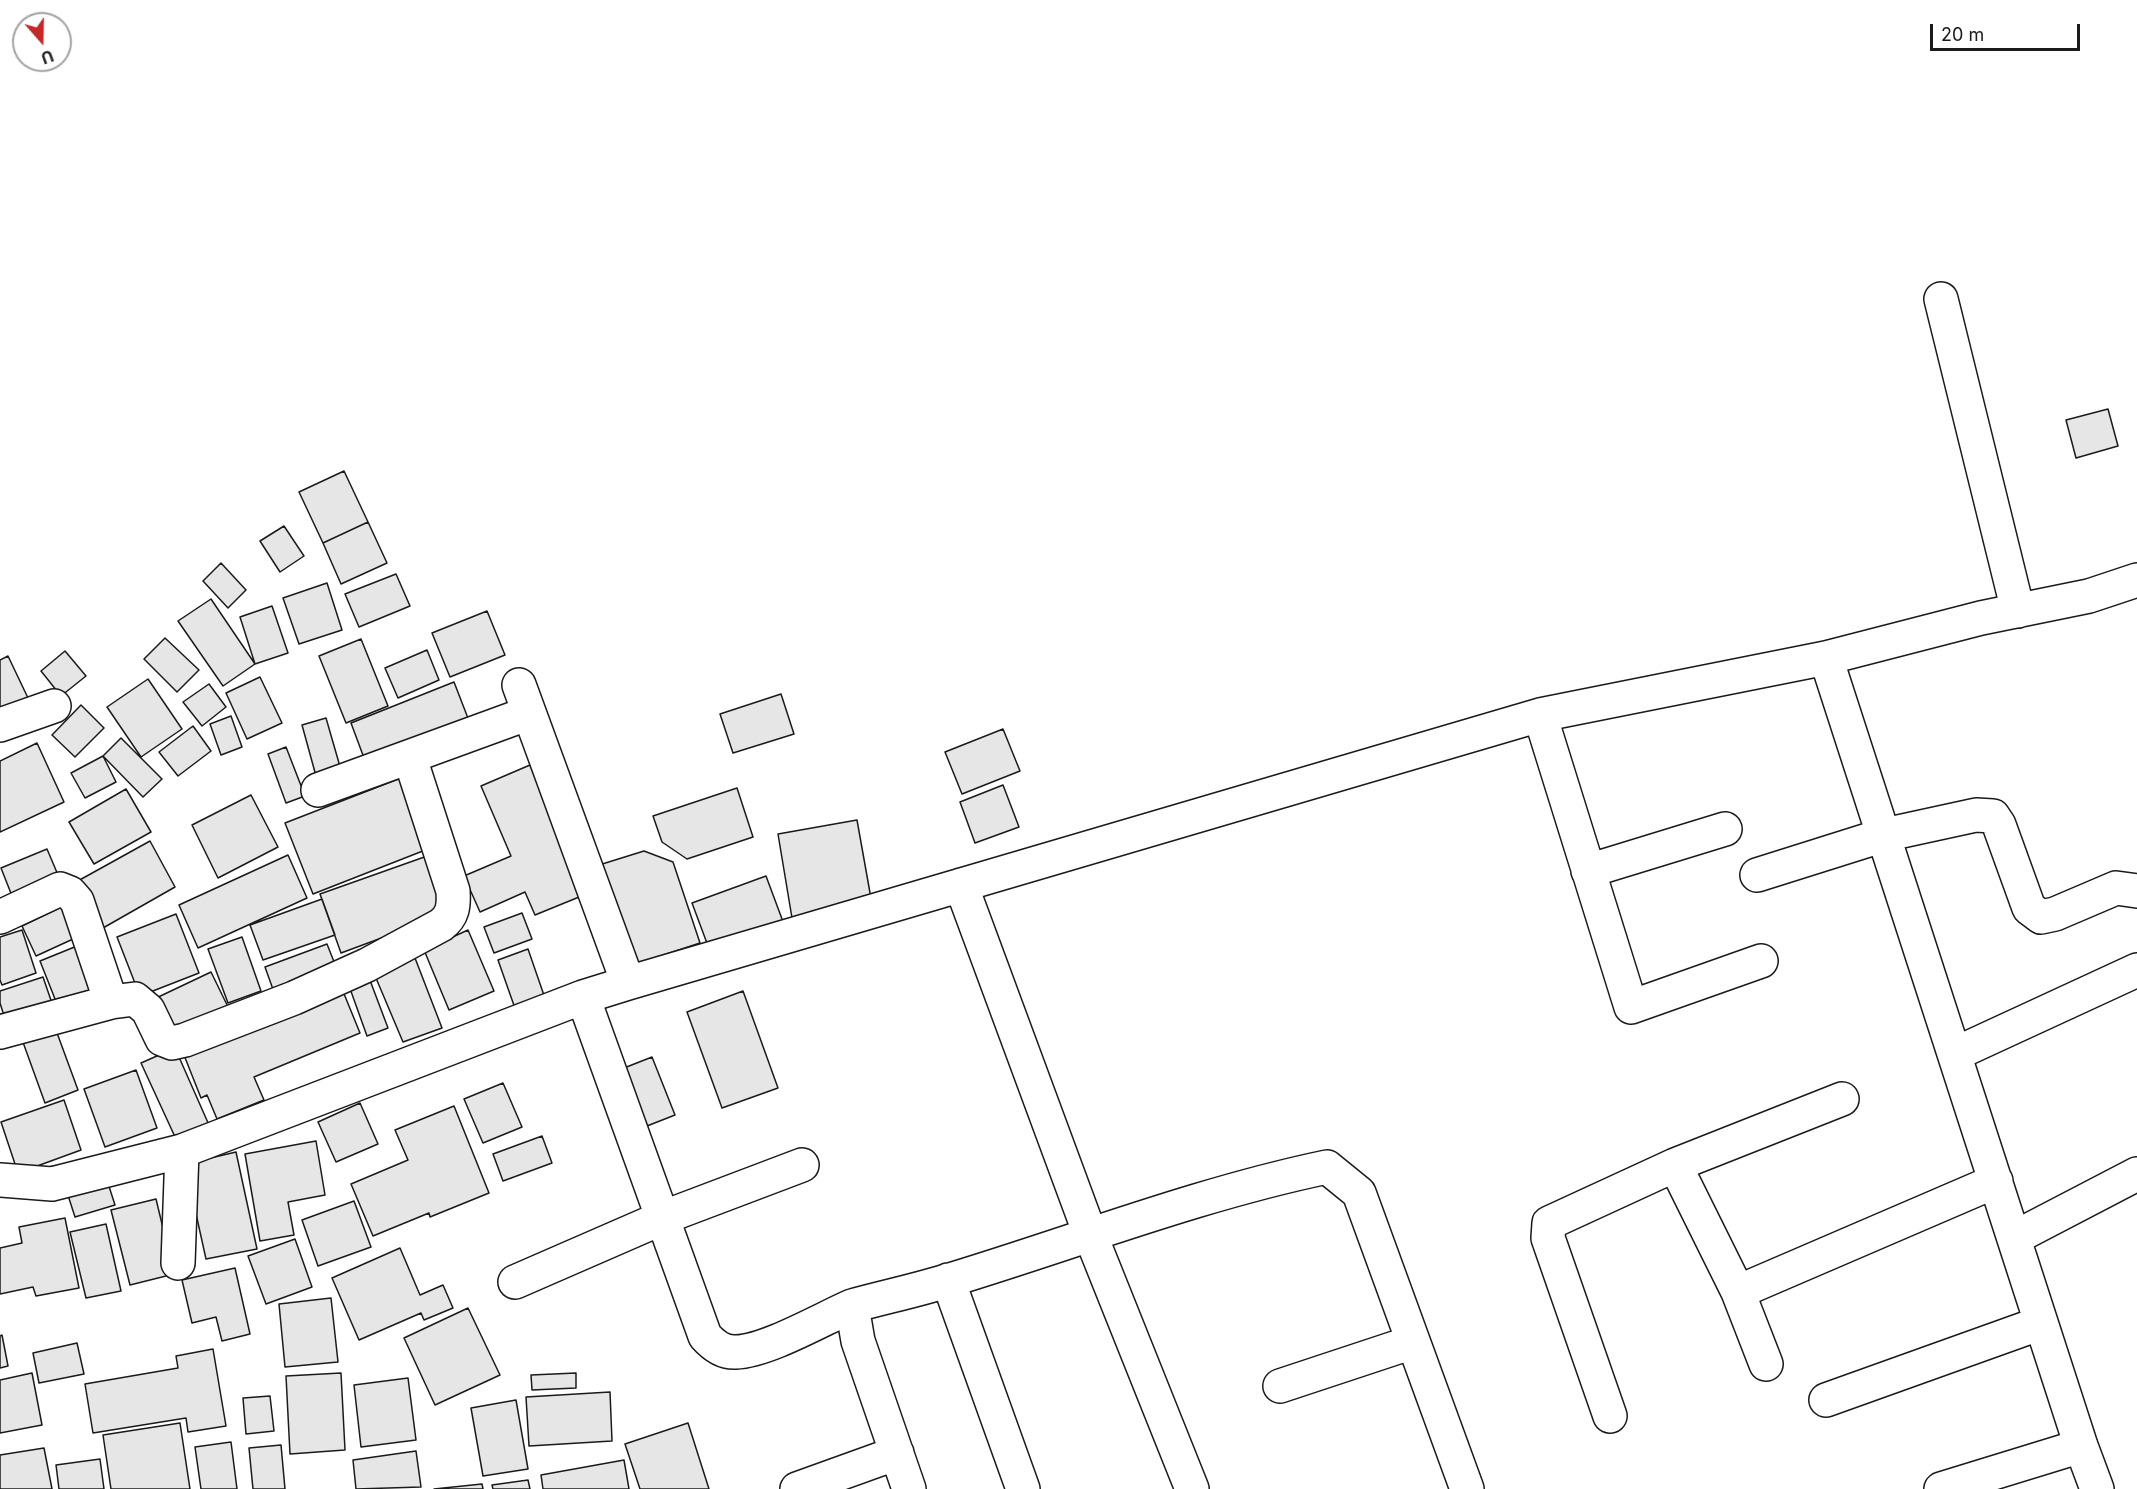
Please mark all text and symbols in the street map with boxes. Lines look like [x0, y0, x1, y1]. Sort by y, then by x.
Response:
north arrow [12, 12, 72, 72]
scale bar [1933, 12, 2083, 50]
text: 20 m [1941, 24, 1984, 45]
text: U [39, 46, 56, 68]

